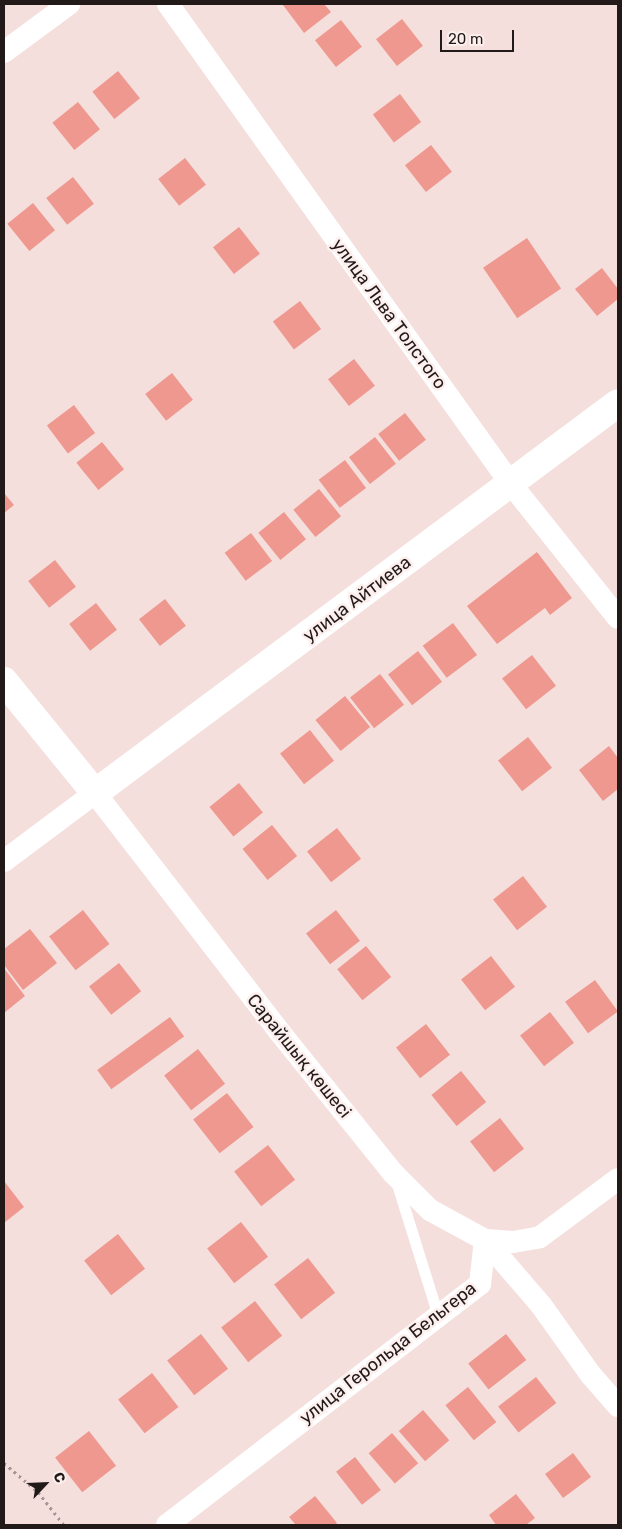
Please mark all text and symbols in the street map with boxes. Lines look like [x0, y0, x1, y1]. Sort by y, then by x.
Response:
scale bar [442, 20, 516, 52]
text: 20 m [448, 30, 483, 48]
street label: улица Льва Толстого [327, 235, 451, 393]
street label: улица Айтиева [299, 551, 415, 647]
street label: Сарайшық көшесі [242, 990, 356, 1122]
street label: улица Герольда Бельгера [295, 1277, 481, 1429]
north arrow [20, 1459, 70, 1509]
text: С [49, 1469, 69, 1485]

